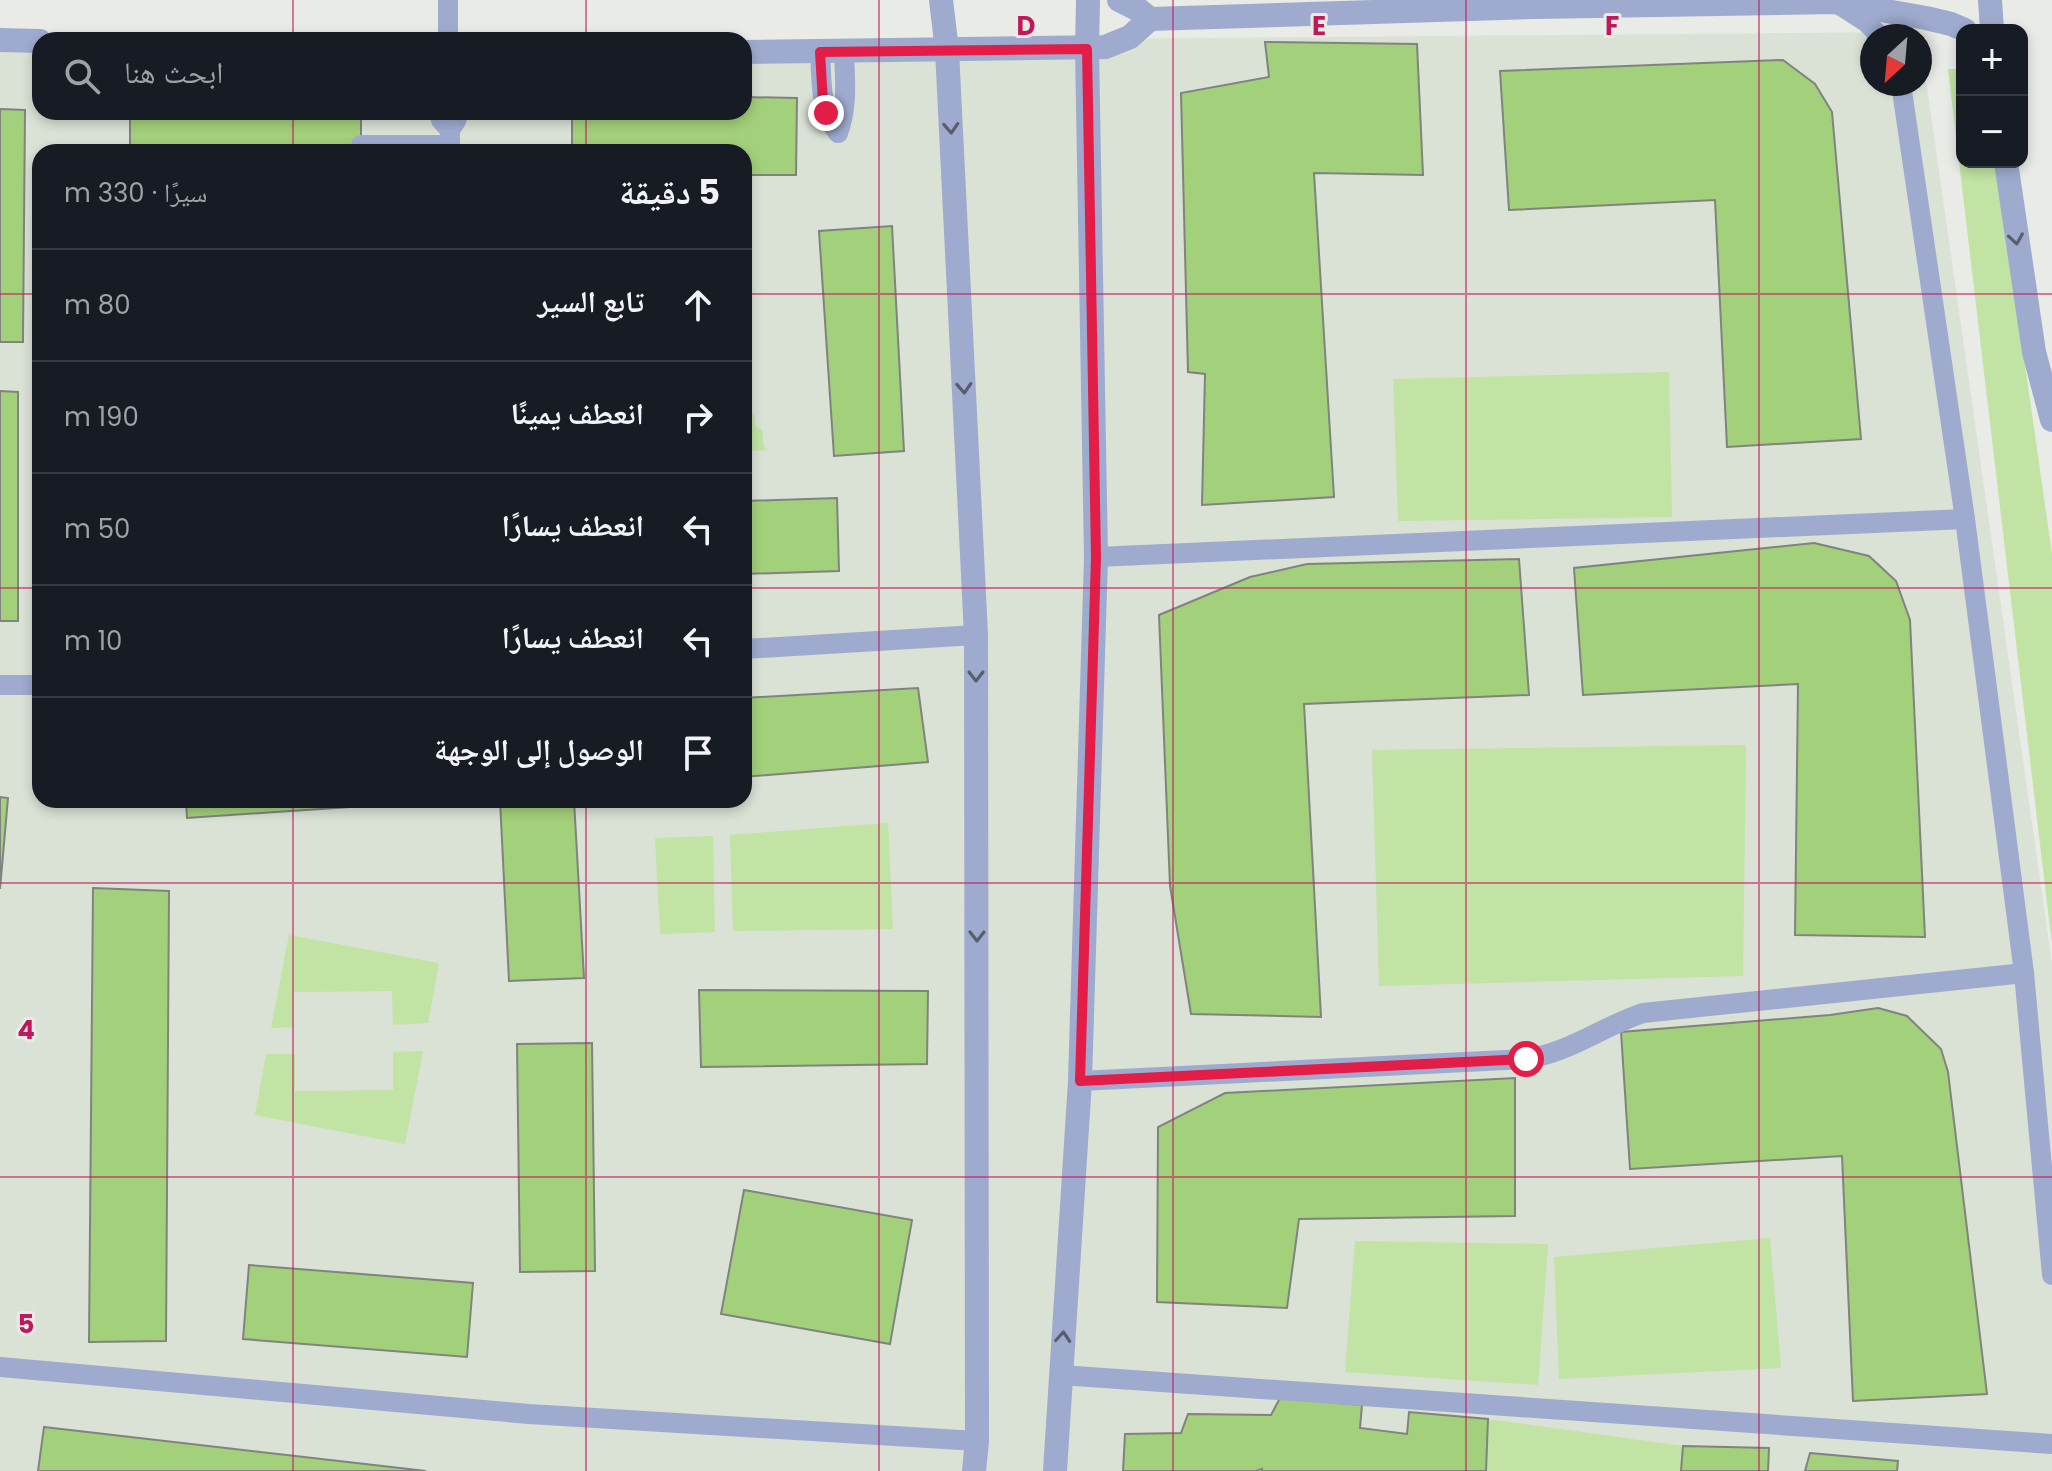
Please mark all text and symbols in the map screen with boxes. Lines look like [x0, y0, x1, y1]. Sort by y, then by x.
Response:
text: D [1017, 8, 1036, 44]
text: E [1312, 8, 1326, 44]
text: F [1605, 8, 1619, 44]
north arrow [1860, 24, 1932, 96]
map controls [1956, 24, 2028, 168]
button: + [1956, 24, 2028, 96]
search box [32, 32, 752, 120]
text: ابحث هنا [124, 51, 223, 94]
icon: search [60, 54, 104, 98]
route end [808, 95, 844, 131]
button: − [1956, 96, 2028, 168]
one-way arrow [942, 122, 959, 135]
text: 5 دقيقة [619, 168, 720, 216]
text: سيرًا · 330 m [64, 175, 207, 211]
one-way arrow [2007, 232, 2024, 246]
text: تابع السير [538, 280, 644, 323]
icon: ahead [676, 283, 720, 327]
text: 80 m [64, 287, 130, 323]
one-way arrow [955, 382, 972, 395]
text: انعطف يمينًا [510, 392, 644, 435]
icon: right [676, 395, 720, 439]
text: 190 m [64, 399, 139, 435]
text: انعطف يسارًا [502, 504, 644, 547]
icon: left [676, 507, 720, 551]
text: 50 m [64, 511, 130, 547]
text: انعطف يسارًا [502, 616, 644, 659]
icon: left [676, 619, 720, 663]
text: 10 m [64, 623, 122, 659]
one-way arrow [967, 670, 985, 683]
text: الوصول إلى الوجهة [434, 728, 644, 771]
icon: arrive [676, 731, 720, 775]
one-way arrow [968, 930, 986, 943]
text: 4 [17, 1012, 35, 1048]
route start [1508, 1041, 1544, 1077]
text: 5 [18, 1306, 34, 1342]
one-way arrow [1055, 1330, 1072, 1343]

